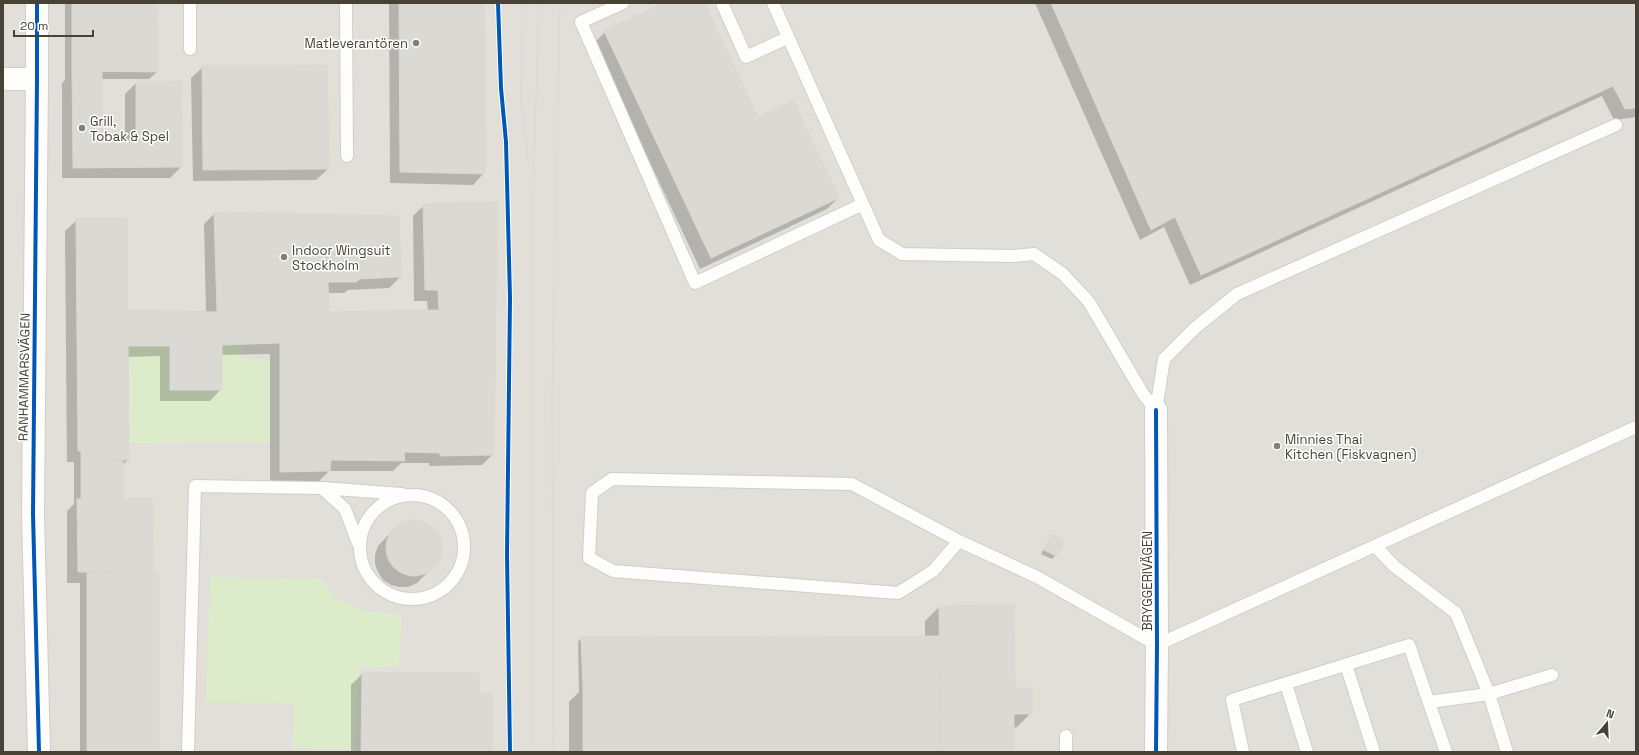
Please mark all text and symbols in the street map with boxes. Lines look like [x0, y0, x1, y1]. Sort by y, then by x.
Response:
scale bar [14, 12, 93, 38]
text: 20 m [20, 18, 48, 34]
place label: Matleverantören [305, 35, 408, 52]
marker: Matleverantören [411, 38, 421, 48]
place label: Grill, Tobak & Spel [90, 113, 169, 145]
marker: Grill, Tobak & Spel [77, 123, 87, 133]
place label: Indoor Wingsuit Stockholm [292, 242, 391, 274]
marker: Indoor Wingsuit Stockholm [279, 252, 289, 262]
street label: RANHAMMARSVÄGEN [14, 313, 34, 441]
place label: Minnies Thai Kitchen (Fiskvagnen) [1285, 431, 1417, 463]
marker: Minnies Thai Kitchen (Fiskvagnen) [1272, 441, 1282, 451]
street label: BRYGGERIVÄGEN [1139, 531, 1156, 631]
north arrow [1587, 703, 1627, 743]
text: N [1604, 706, 1616, 721]

